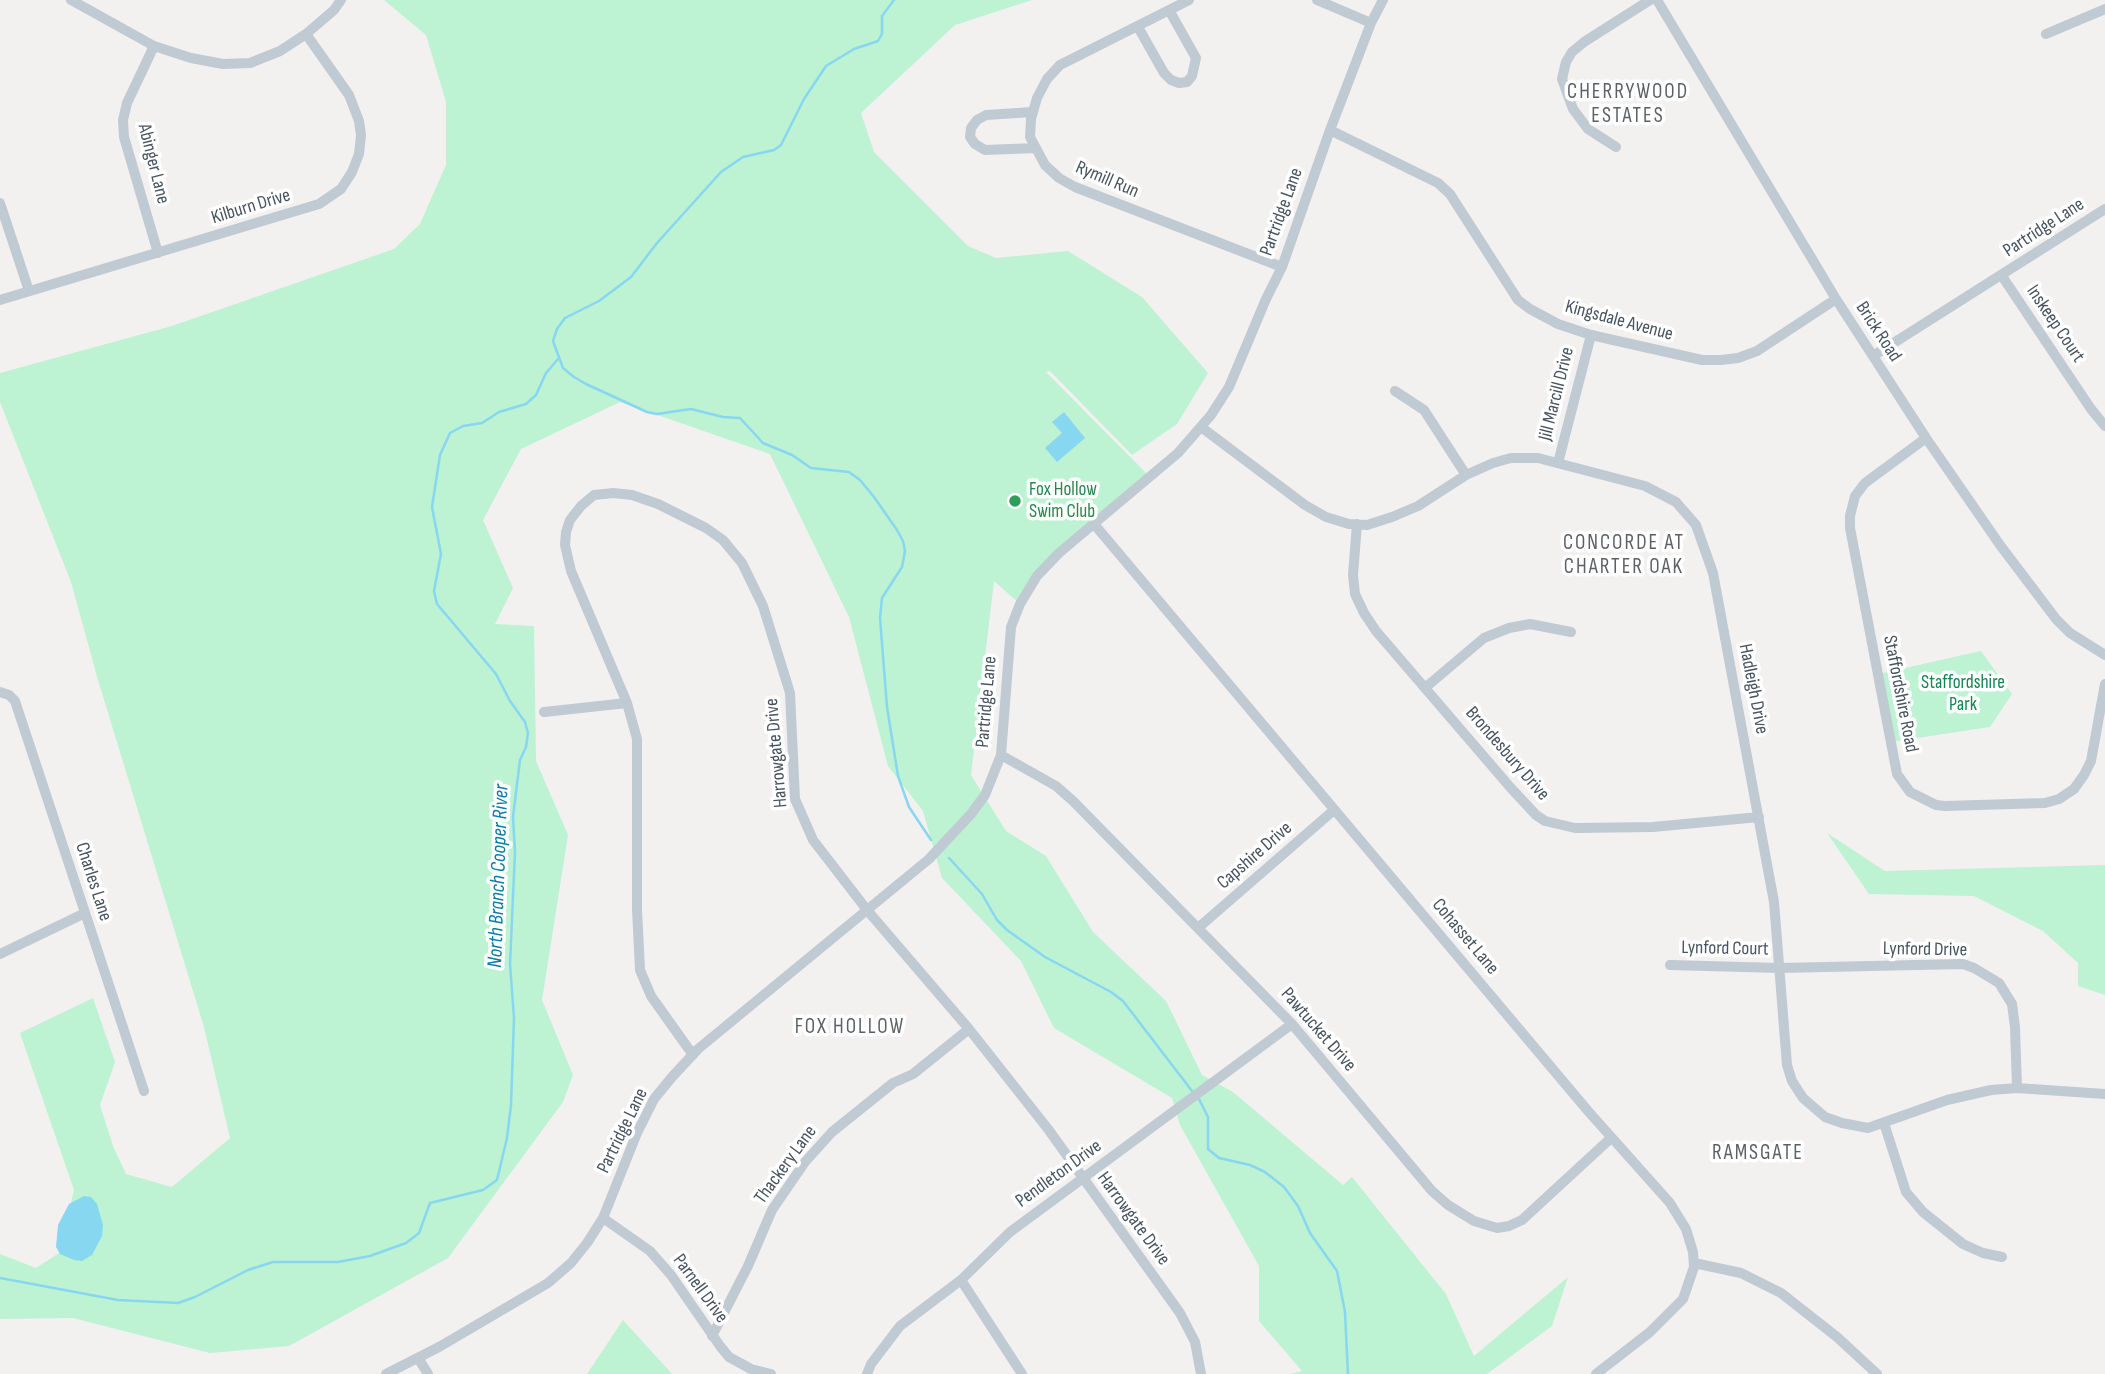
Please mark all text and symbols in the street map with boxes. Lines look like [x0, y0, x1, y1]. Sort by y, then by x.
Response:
district label: CHERRYWOOD ESTATES [1568, 80, 1688, 130]
street label: Abinger Lane [132, 122, 174, 206]
street label: Rymill Run [1072, 157, 1142, 203]
street label: Partridge Lane [1256, 165, 1308, 259]
street label: Kilburn Drive [209, 184, 293, 230]
street label: Partridge Lane [1999, 193, 2089, 263]
street label: Inskeep Court [2021, 281, 2089, 367]
street label: Kingsdale Avenue [1563, 296, 1675, 346]
street label: Brick Road [1850, 298, 1906, 366]
street label: Jill Marcill Drive [1534, 345, 1580, 443]
place label: Fox Hollow Swim Club [1029, 479, 1097, 523]
marker: Fox Hollow Swim Club [1007, 493, 1023, 509]
district label: CONCORDE AT CHARTER OAK [1564, 531, 1684, 581]
street label: Staffordshire Road [1878, 634, 1922, 754]
street label: Hadleigh Drive [1733, 642, 1773, 736]
street label: Partridge Lane [972, 655, 1002, 749]
park label: Staffordshire Park [1921, 672, 2005, 716]
street label: Harrowgate Drive [761, 697, 793, 809]
street label: Brondesbury Drive [1460, 702, 1554, 806]
water label: North Branch Cooper River [483, 784, 515, 968]
street label: Capshire Drive [1213, 817, 1297, 895]
street label: Charles Lane [70, 840, 116, 924]
street label: Cohasset Lane [1427, 894, 1503, 980]
street label: Lynford Court [1681, 937, 1769, 961]
street label: Lynford Drive [1883, 938, 1967, 962]
street label: Pawtucket Drive [1275, 983, 1361, 1077]
district label: FOX HOLLOW [796, 1015, 904, 1041]
street label: Partridge Lane [593, 1085, 653, 1177]
street label: Thackery Lane [750, 1121, 822, 1209]
street label: Pendleton Drive [1012, 1135, 1106, 1213]
district label: RAMSGATE [1713, 1141, 1803, 1167]
street label: Harrowgate Drive [1091, 1168, 1175, 1270]
street label: Parnell Drive [667, 1250, 733, 1328]

